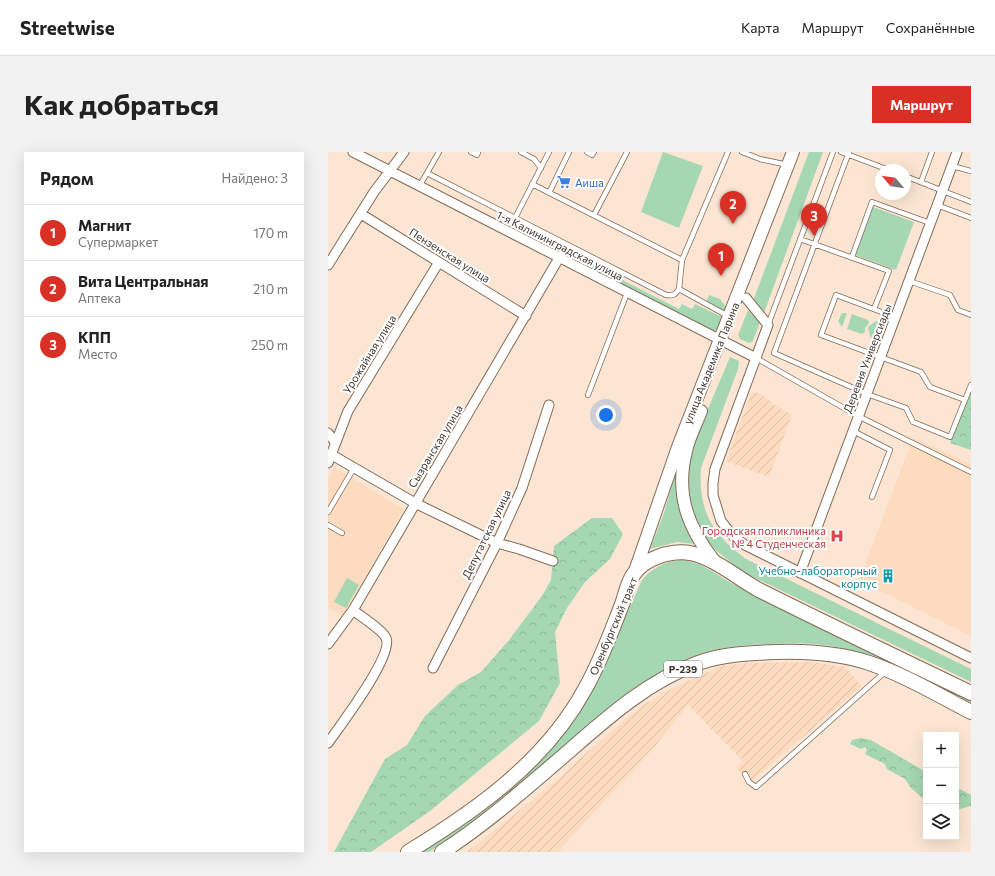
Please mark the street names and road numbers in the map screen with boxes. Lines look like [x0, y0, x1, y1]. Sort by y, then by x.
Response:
street label: 1-я Калининградская улица [495, 207, 625, 283]
street label: Пензенская улица [407, 225, 493, 285]
street label: улица Академика Парина [681, 300, 741, 426]
street label: Деревня Универсиады [840, 302, 894, 414]
street label: Урожайная улица [340, 312, 398, 396]
street label: Сызранская улица [405, 402, 465, 490]
street label: Депутатская улица [459, 487, 513, 581]
street label: Оренбургский тракт [586, 575, 640, 677]
road number: Р-239 [664, 661, 702, 677]

